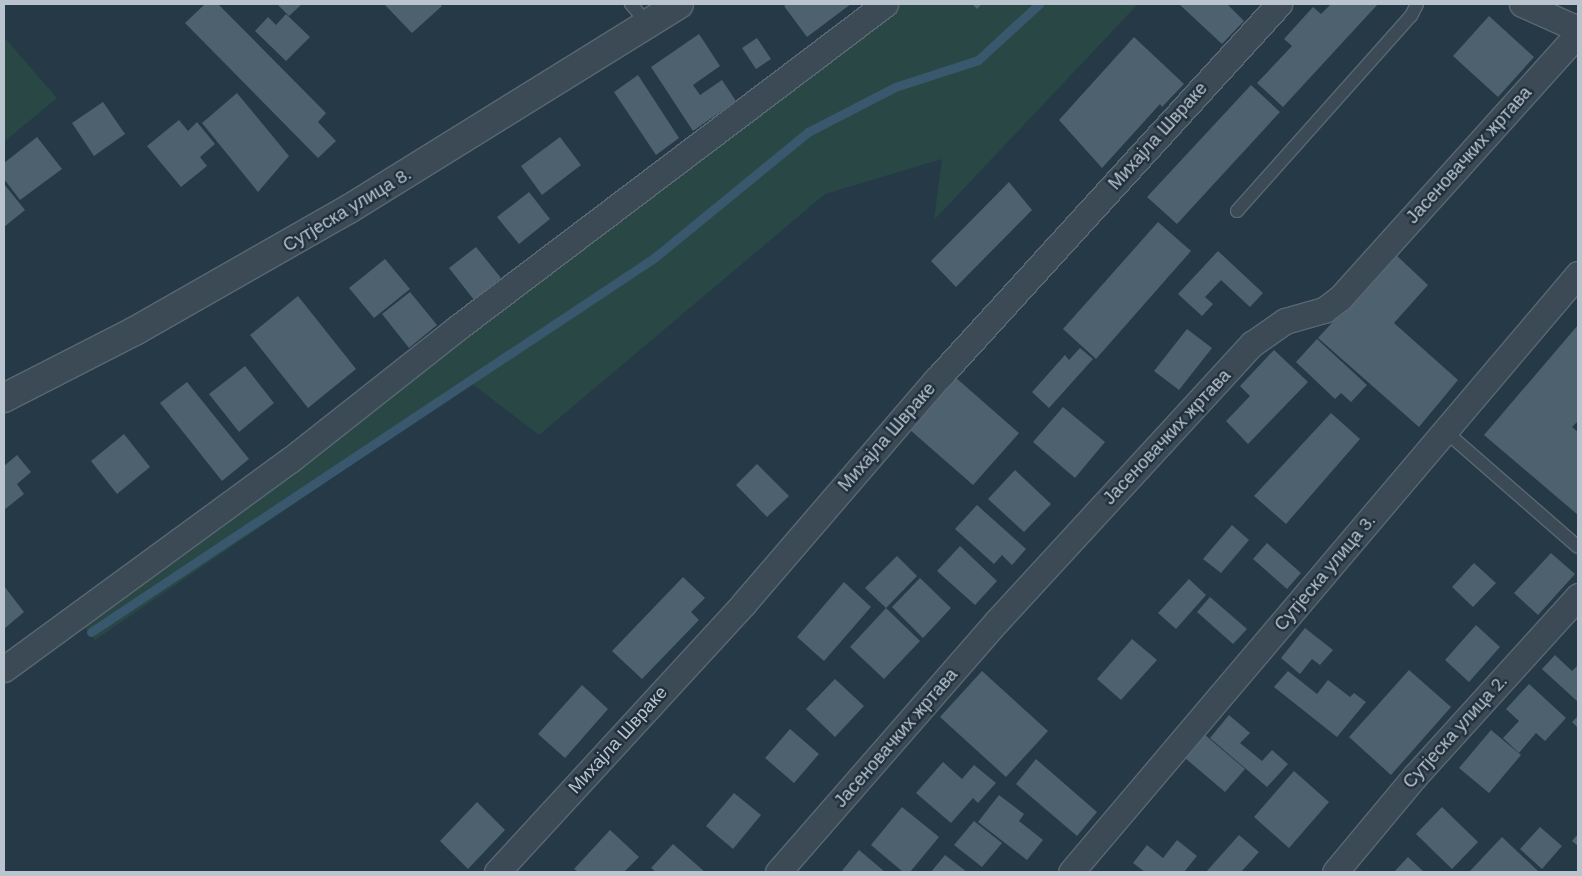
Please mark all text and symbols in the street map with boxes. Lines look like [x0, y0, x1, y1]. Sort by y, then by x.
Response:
street label: Михајла Швраке [1104, 78, 1212, 194]
street label: Јасеновачких жртава [1402, 82, 1536, 228]
street label: Сутјеска улица 8. [279, 163, 415, 257]
street label: Јасеновачких жртава [1099, 365, 1235, 509]
street label: Михајла Швраке [834, 378, 940, 496]
street label: Сутјеска улица 3. [1270, 511, 1380, 635]
street label: Јасеновачких жртава [830, 664, 962, 812]
street label: Сутјеска улица 2. [1399, 671, 1511, 793]
street label: Михајла Швраке [564, 682, 672, 798]

